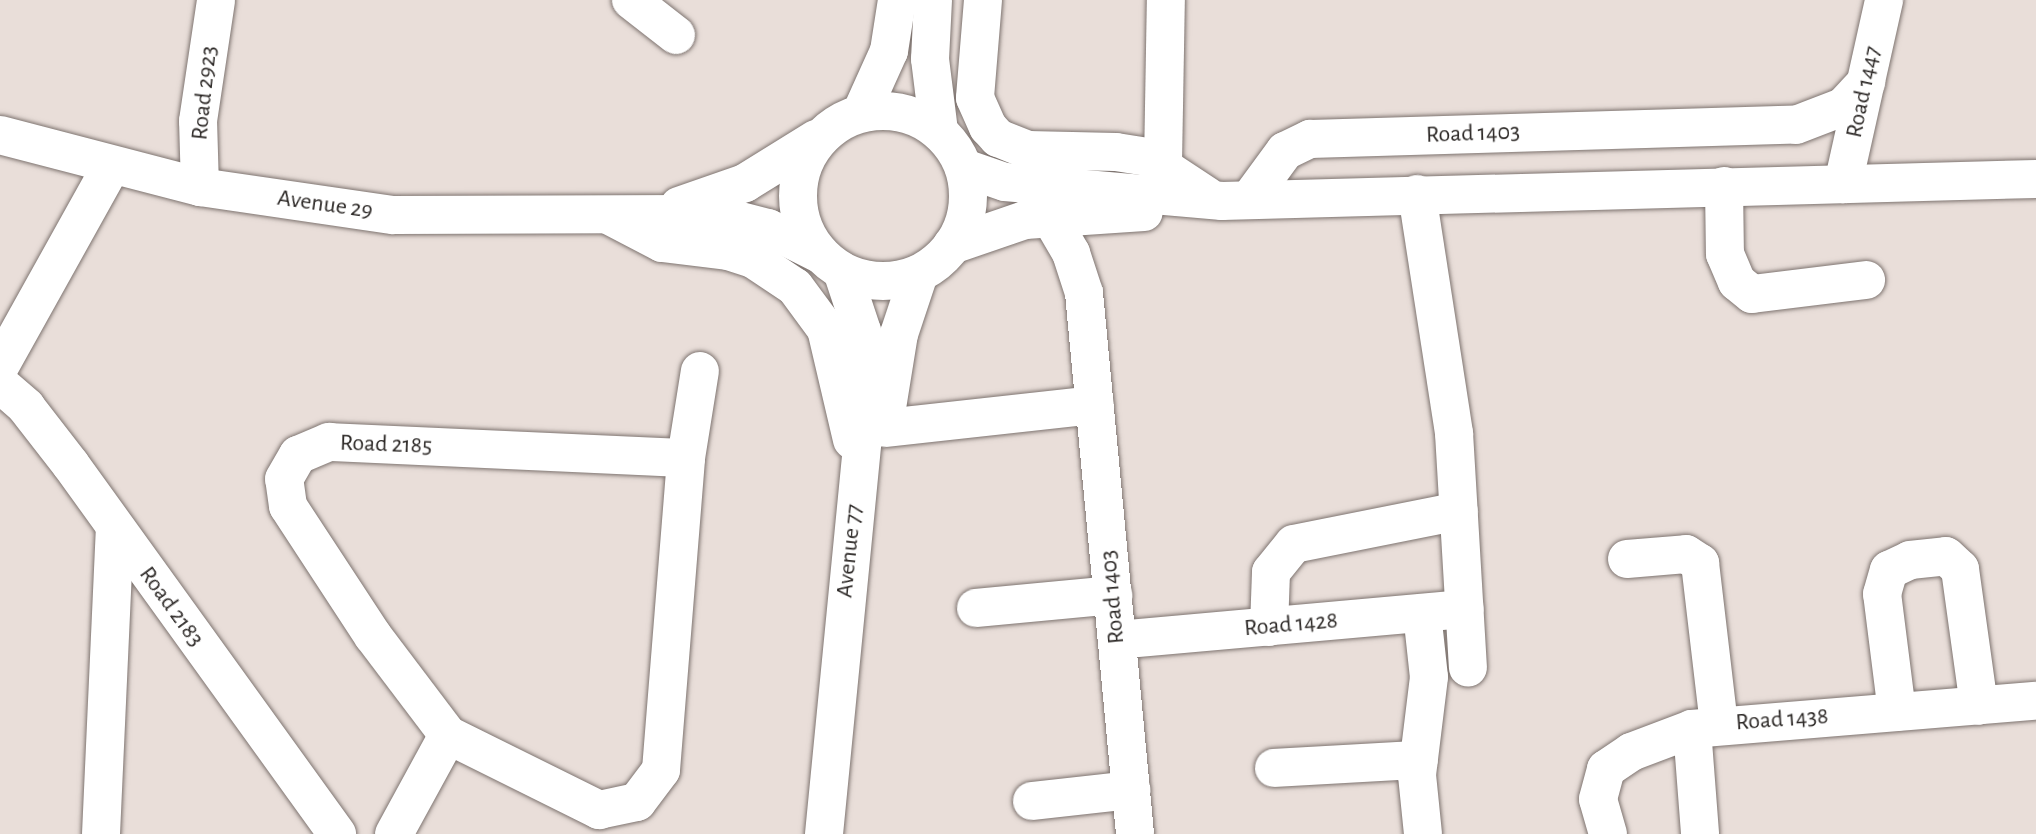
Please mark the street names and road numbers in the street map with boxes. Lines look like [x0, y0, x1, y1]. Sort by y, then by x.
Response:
street label: Road 1447 [1840, 43, 1888, 141]
street label: Road 2923 [186, 44, 224, 142]
street label: Road 1403 [1425, 118, 1521, 150]
street label: Avenue 29 [275, 184, 375, 226]
street label: Road 2185 [339, 429, 433, 461]
street label: Avenue 77 [831, 503, 869, 599]
street label: Road 1403 [1095, 549, 1131, 645]
street label: Road 2183 [132, 561, 210, 653]
street label: Road 1428 [1243, 607, 1339, 643]
street label: Road 1438 [1735, 702, 1829, 738]

